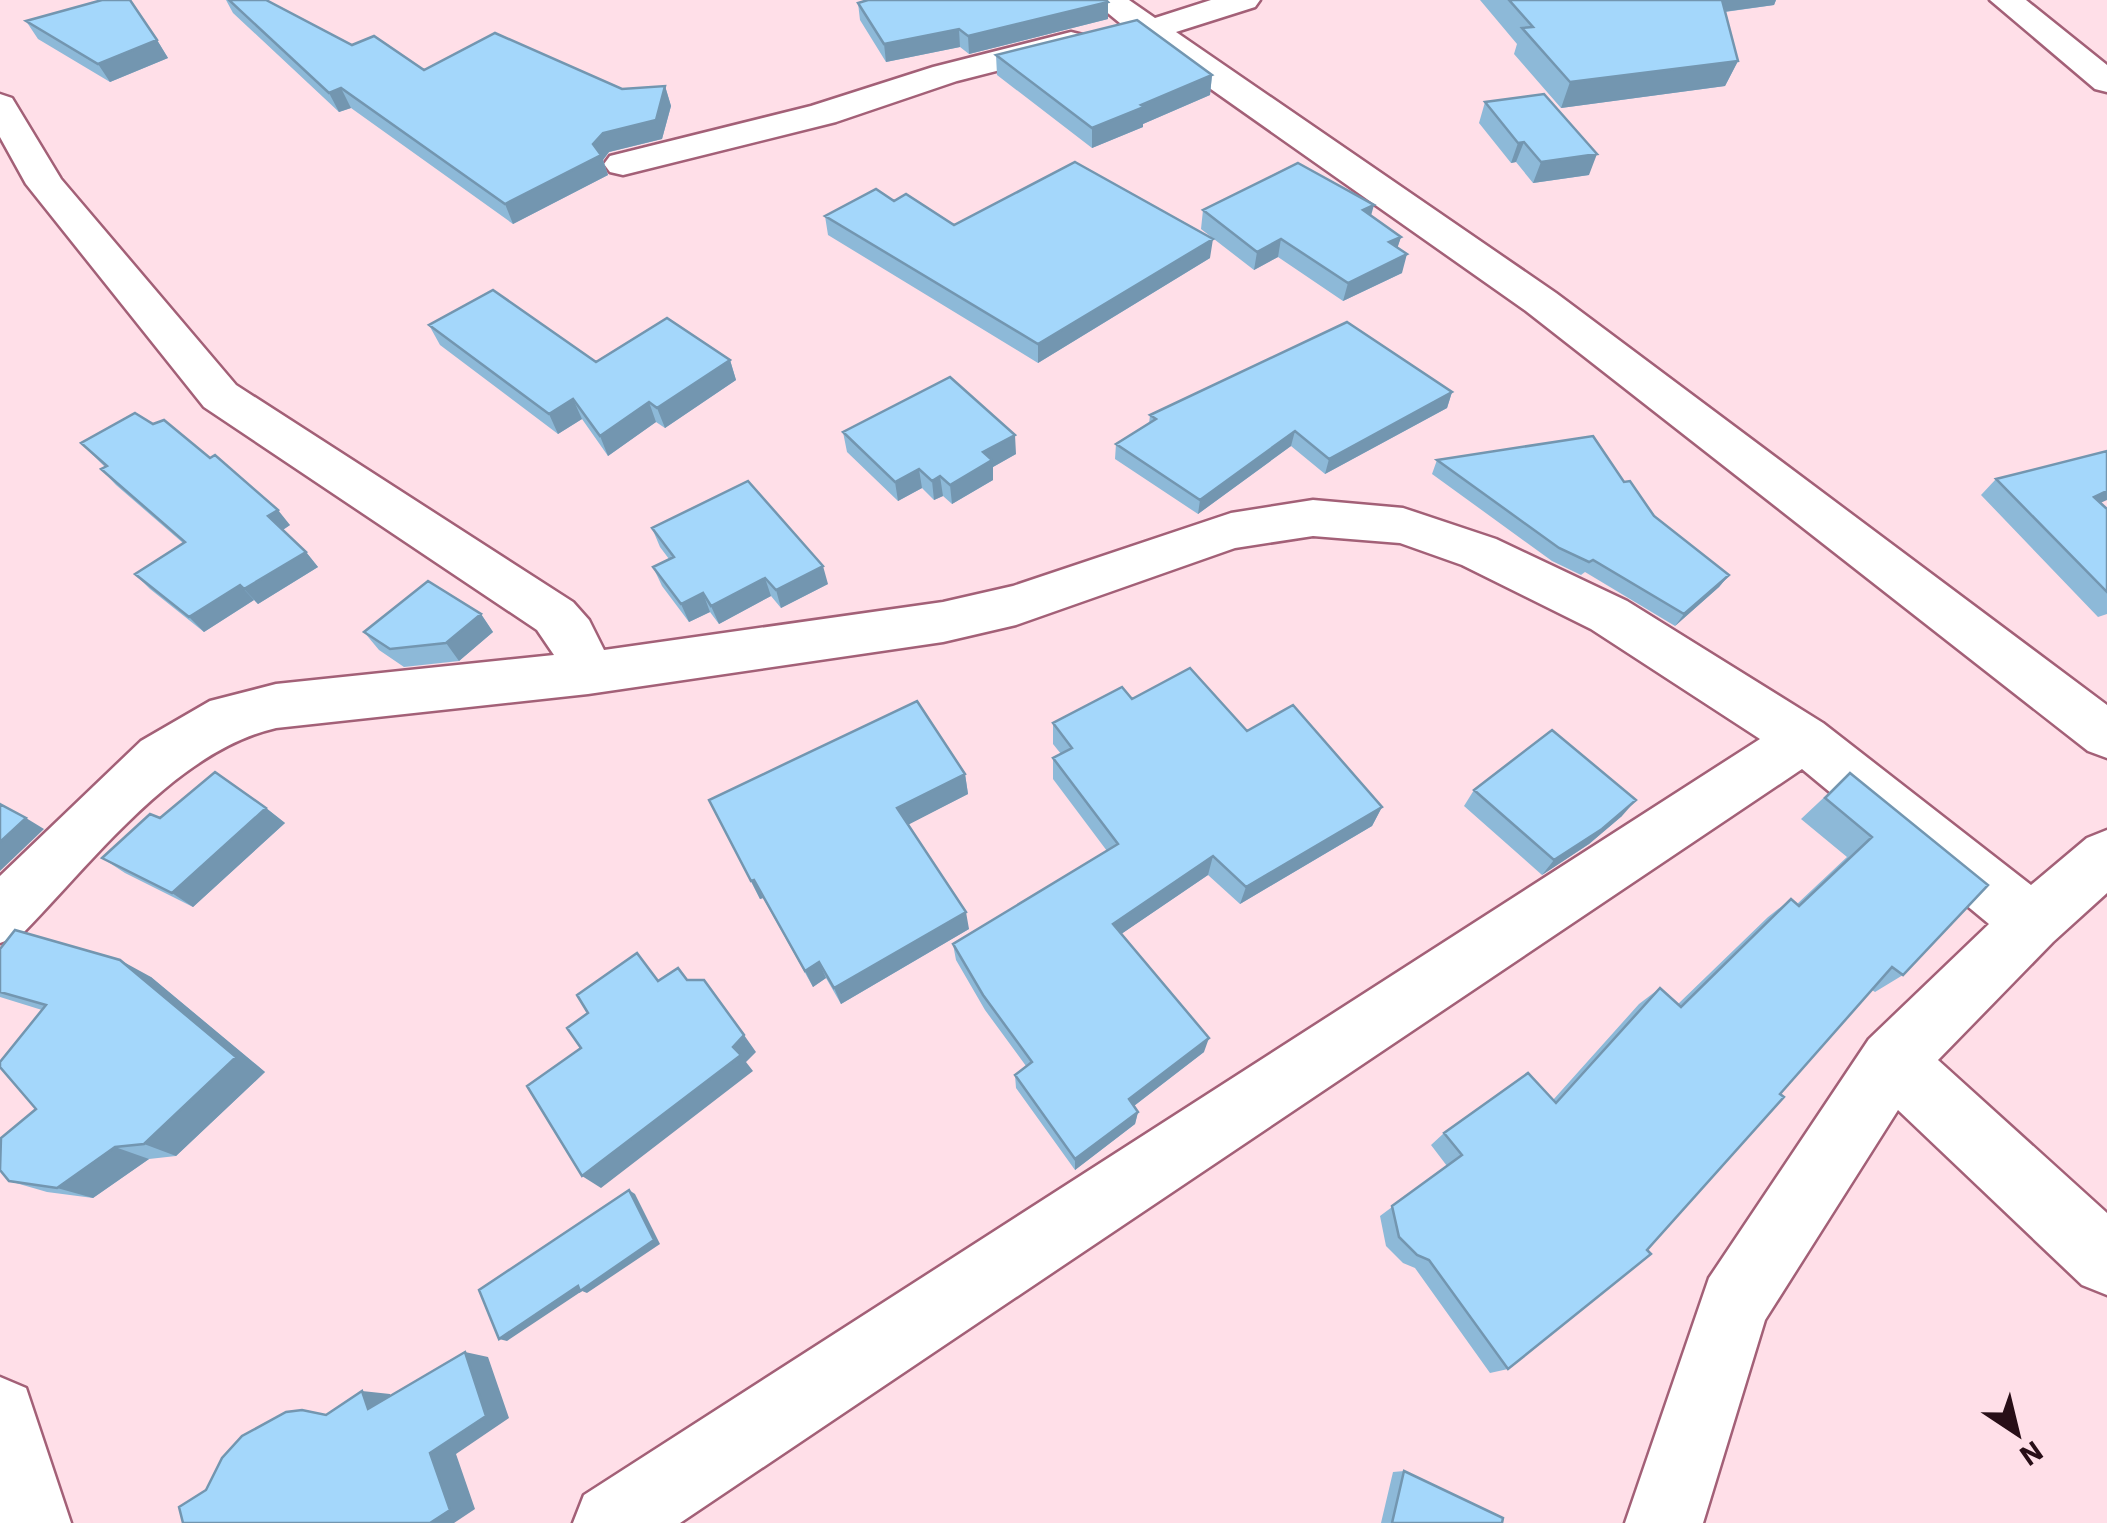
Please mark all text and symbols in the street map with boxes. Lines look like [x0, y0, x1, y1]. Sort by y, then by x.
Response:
north arrow [1967, 1383, 2067, 1483]
text: N [2013, 1433, 2051, 1475]

